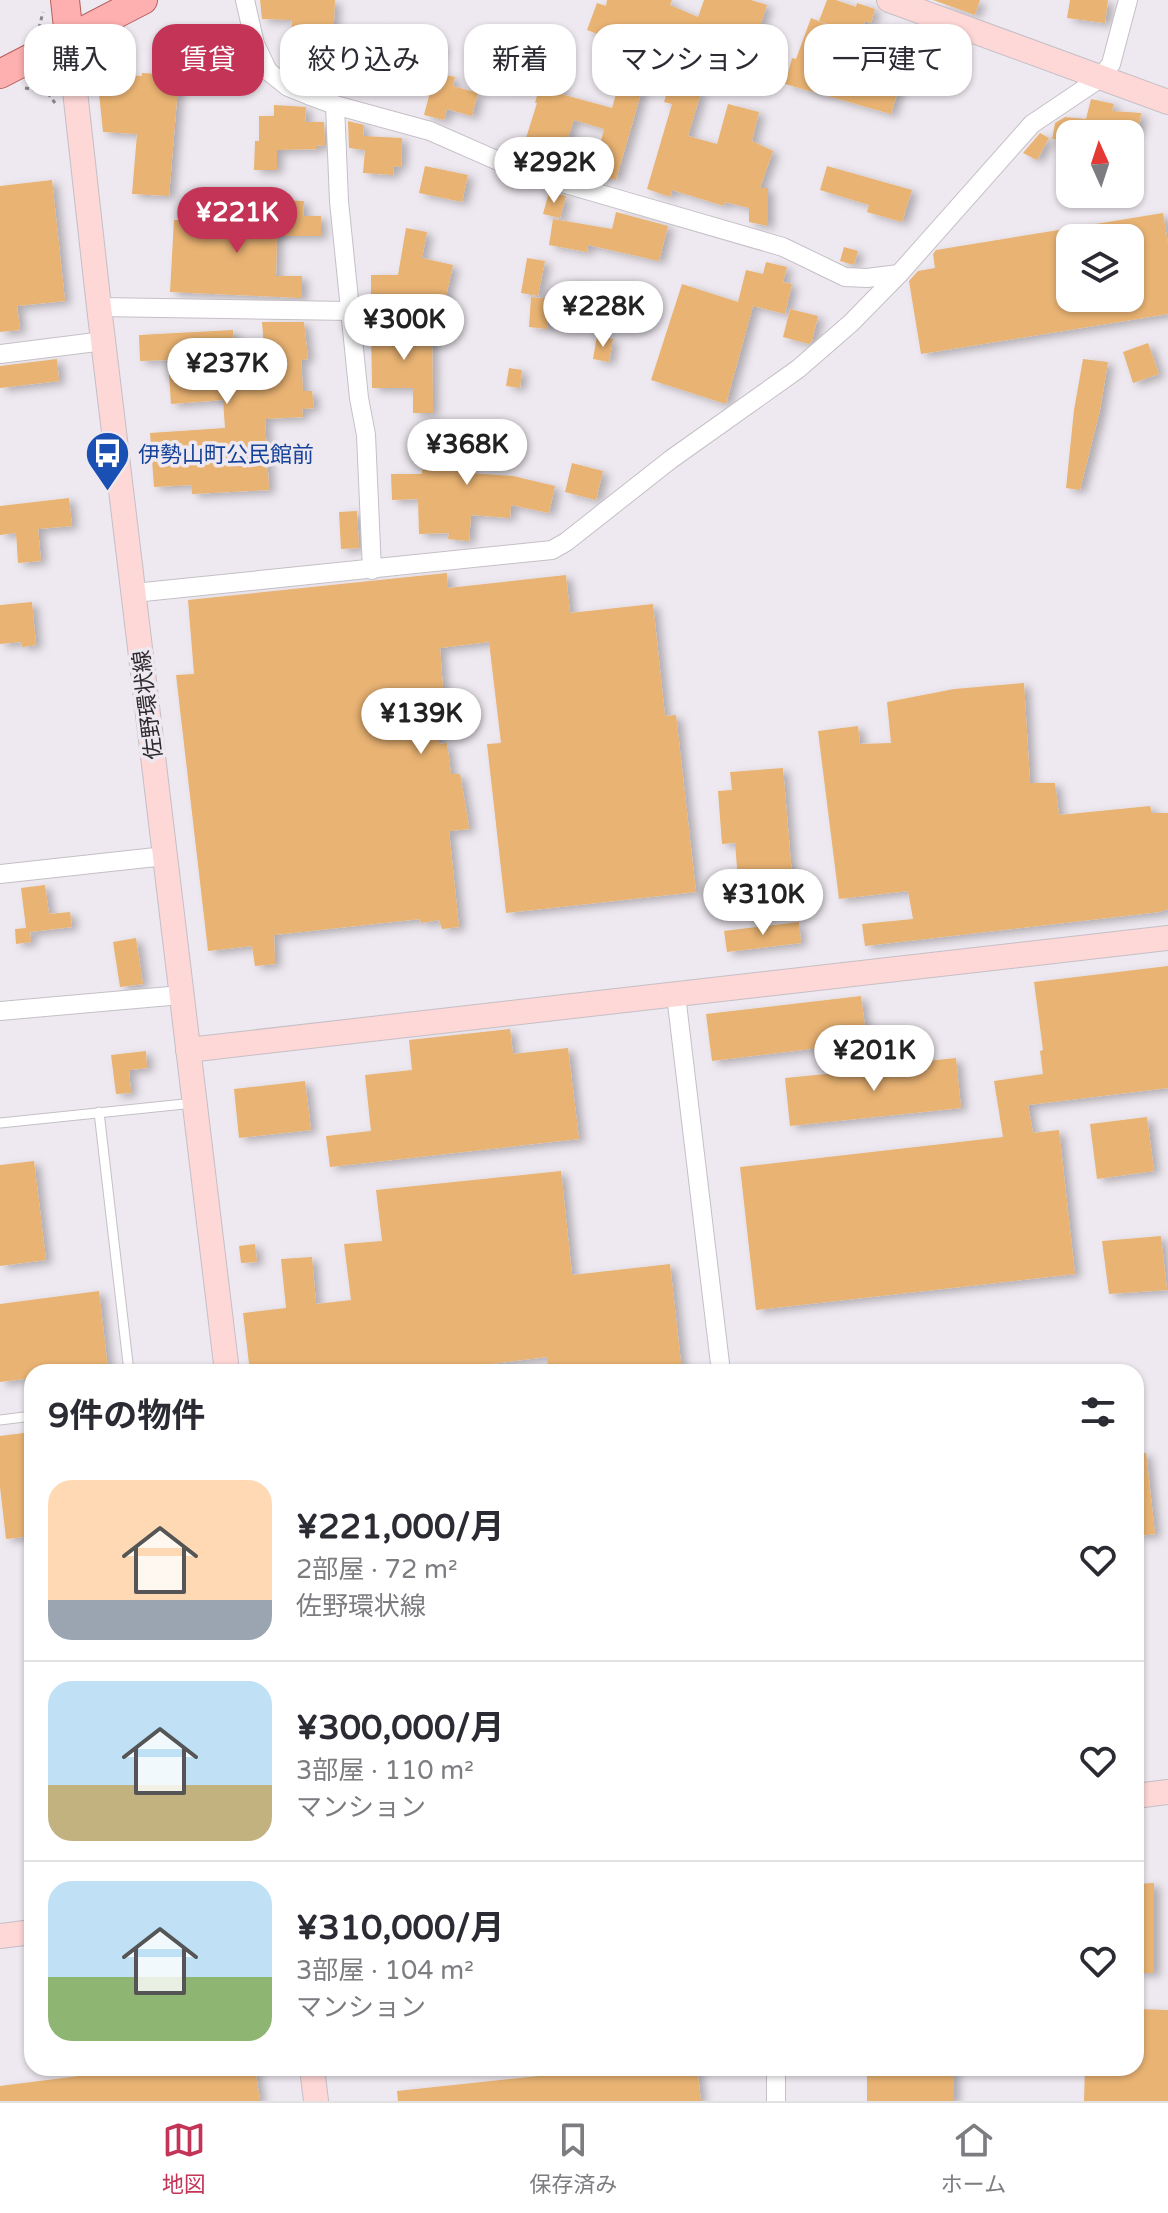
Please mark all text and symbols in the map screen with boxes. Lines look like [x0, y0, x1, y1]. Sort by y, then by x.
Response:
chip: 購入 [24, 24, 136, 96]
chip: 賃貸 [152, 24, 264, 96]
chip: 絞り込み [280, 24, 448, 96]
chip: 新着 [464, 24, 576, 96]
chip: マンション [592, 24, 788, 96]
chip: 一戸建て [804, 24, 972, 96]
north arrow [1056, 120, 1144, 208]
map controls [1056, 120, 1144, 312]
pin: ¥292K [498, 137, 610, 205]
text: ¥292K [512, 147, 596, 178]
pin: ¥221K [181, 187, 293, 255]
text: ¥221K [195, 197, 279, 228]
button: layers [1056, 224, 1144, 312]
pin: ¥228K [547, 281, 659, 349]
text: ¥228K [561, 291, 645, 322]
pin: ¥300K [348, 294, 460, 362]
text: ¥300K [362, 304, 446, 335]
pin: ¥237K [171, 338, 283, 406]
text: ¥237K [185, 348, 269, 379]
pin: ¥368K [411, 419, 523, 487]
text: ¥368K [425, 429, 509, 460]
bus stop icon: 伊勢山町公民館前 [83, 430, 131, 493]
place label: 伊勢山町公民館前 [138, 442, 314, 468]
street label: 佐野環状線 [128, 649, 168, 761]
pin: ¥139K [365, 688, 477, 756]
text: ¥139K [379, 698, 463, 729]
pin: ¥310K [707, 869, 819, 937]
text: ¥310K [721, 879, 805, 910]
pin: ¥201K [818, 1025, 930, 1093]
text: ¥201K [832, 1035, 916, 1066]
icon: filters [1076, 1390, 1120, 1434]
text: 9件の物件 [48, 1396, 205, 1437]
text: ¥221,000/月 [296, 1507, 504, 1548]
icon: home [112, 1512, 208, 1608]
icon: heart [1076, 1538, 1120, 1582]
text: 2部屋 · 72 m² [296, 1554, 458, 1585]
text: 佐野環状線 [296, 1591, 426, 1622]
text: ¥300,000/月 [296, 1708, 504, 1749]
icon: home [112, 1713, 208, 1809]
icon: heart [1076, 1739, 1120, 1783]
text: 3部屋 · 110 m² [296, 1755, 474, 1786]
text: マンション [296, 1792, 426, 1823]
text: ¥310,000/月 [296, 1908, 504, 1949]
icon: home [112, 1913, 208, 2009]
icon: heart [1076, 1939, 1120, 1983]
text: 3部屋 · 104 m² [296, 1955, 474, 1986]
text: マンション [296, 1992, 426, 2023]
tab: 地図 [162, 2118, 206, 2198]
tab: 保存済み [529, 2118, 617, 2198]
tab: ホーム [941, 2118, 1006, 2198]

